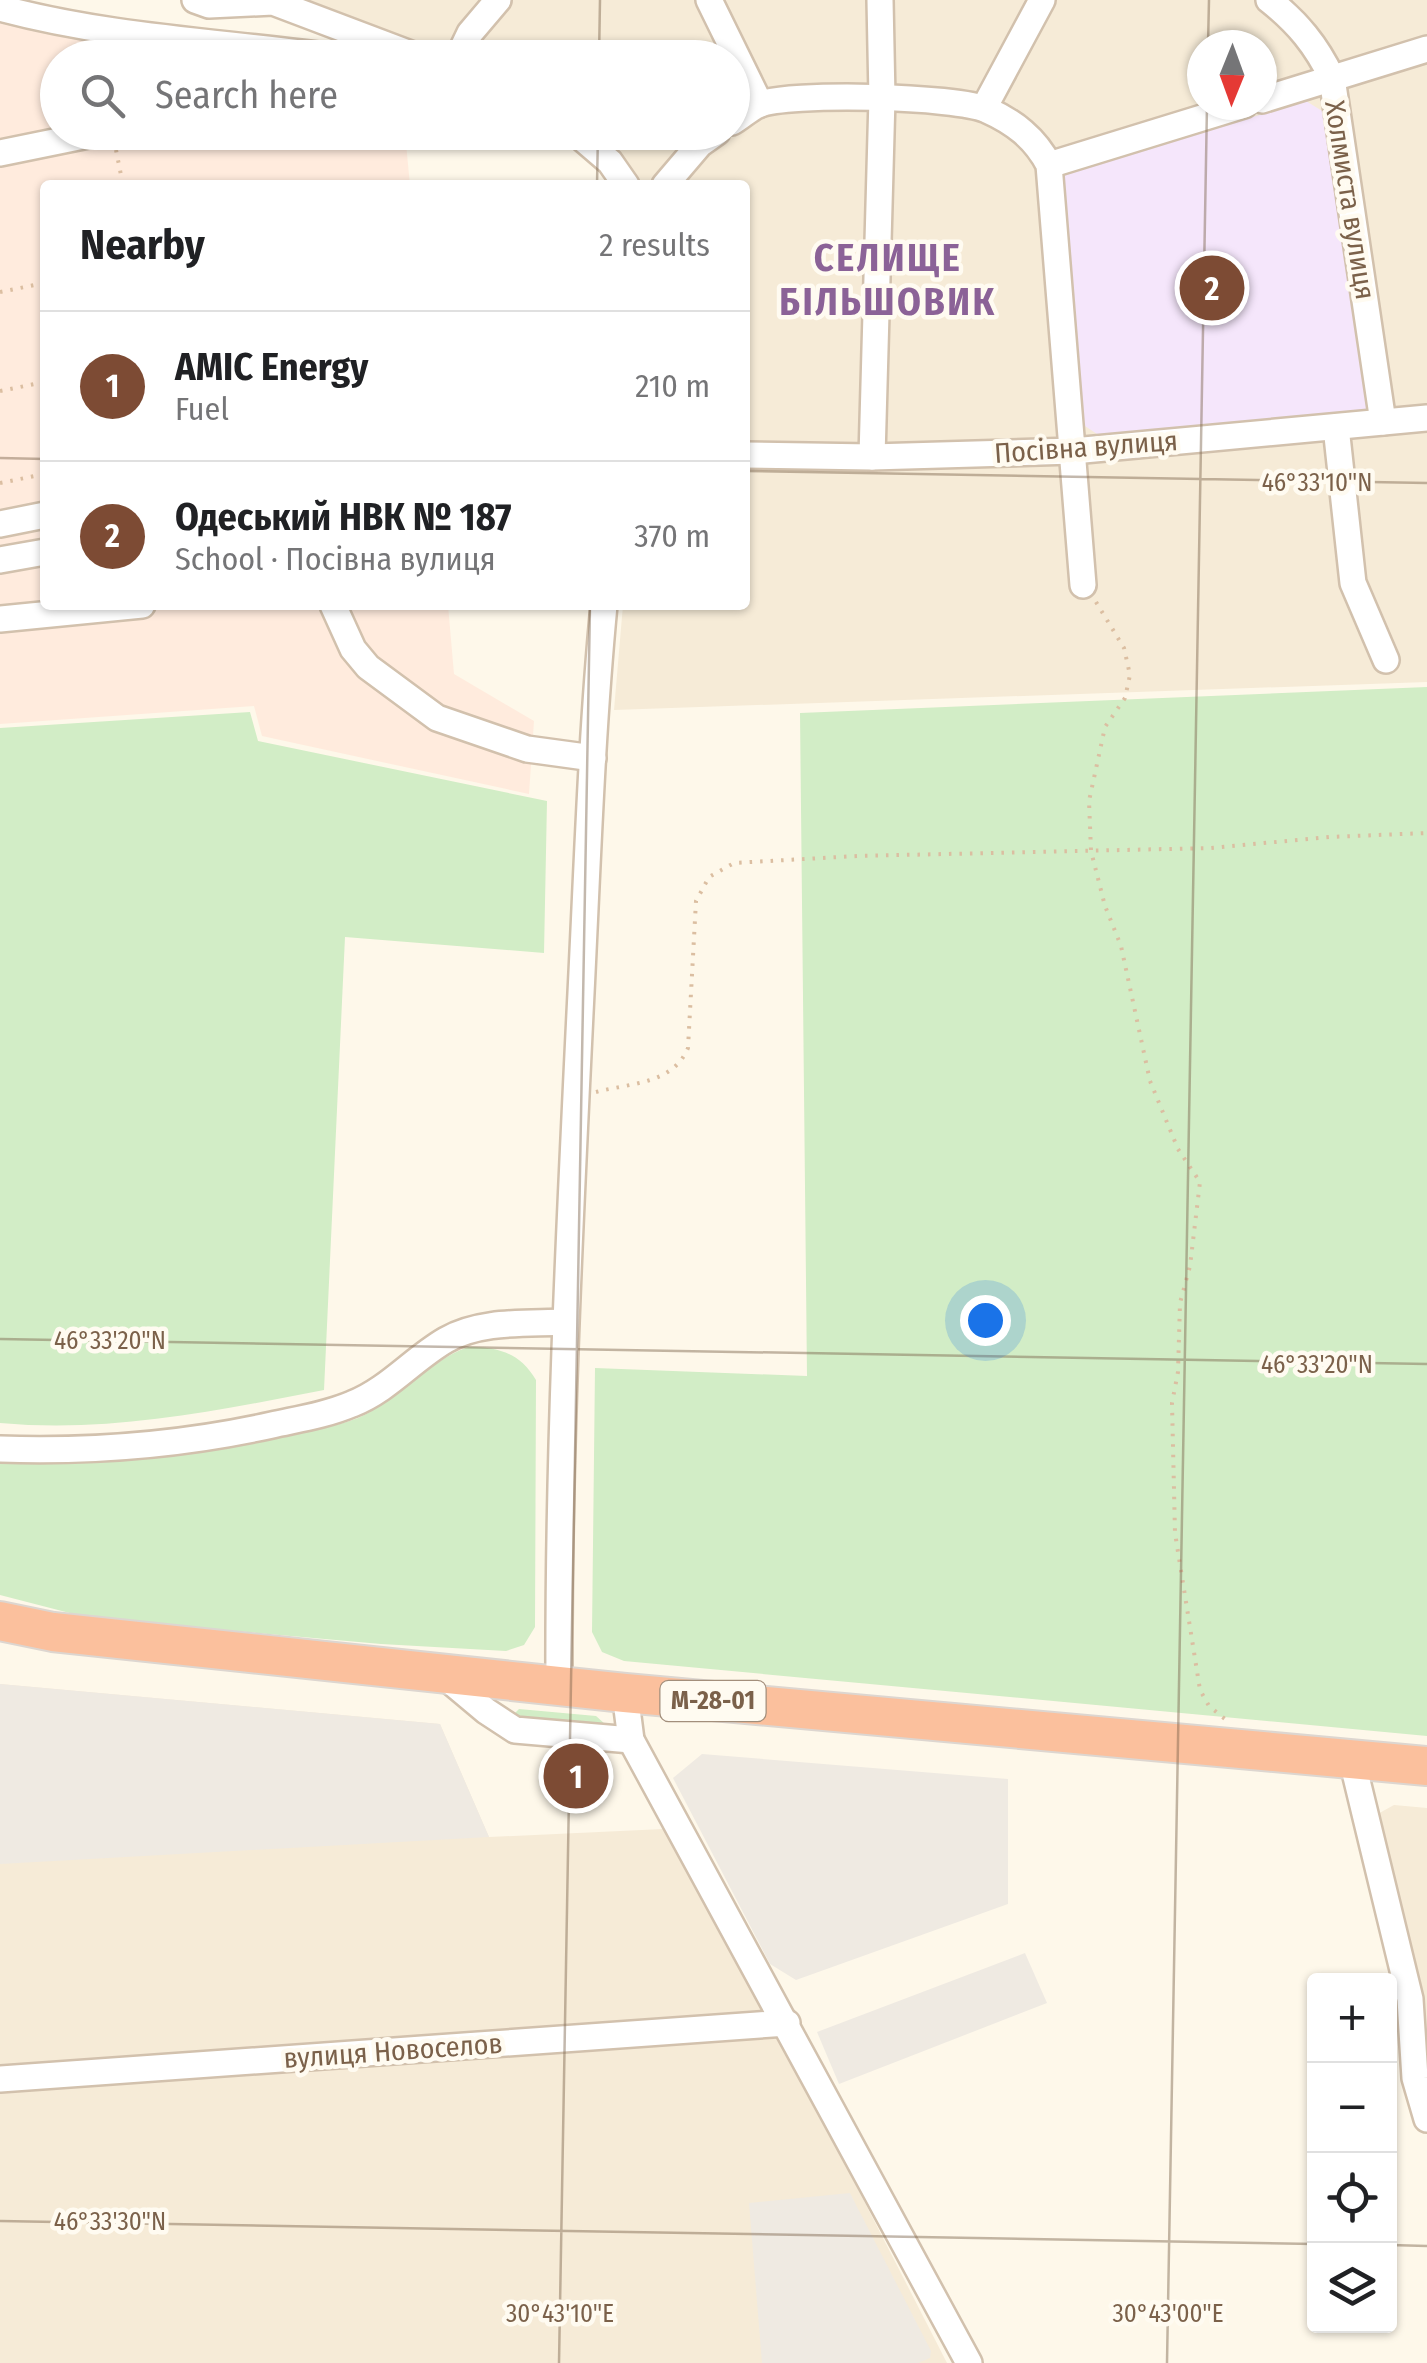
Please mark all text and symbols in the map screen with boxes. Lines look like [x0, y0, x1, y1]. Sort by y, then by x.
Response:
north arrow [1187, 30, 1277, 120]
search box [40, 40, 750, 150]
icon: search [75, 68, 130, 123]
text: Search here [155, 72, 338, 118]
street label: Холмиста вулиця [1318, 98, 1382, 302]
text: Nearby [80, 220, 205, 270]
text: 2 results [599, 226, 710, 264]
district label: СЕЛИЩЕ БІЛЬШОВИК [779, 235, 997, 325]
pin: 2 [1180, 250, 1244, 326]
text: AMIC Energy [175, 344, 368, 390]
text: 1 [106, 367, 119, 405]
text: 210 m [635, 367, 710, 405]
text: Fuel [175, 390, 229, 428]
street label: Посівна вулиця [993, 424, 1179, 470]
text: 46°33'10"N [1262, 468, 1372, 498]
text: Одеський НВК № 187 [175, 494, 511, 540]
text: 2 [105, 517, 120, 555]
text: 370 m [634, 517, 710, 555]
text: School · Посівна вулиця [175, 540, 496, 578]
your location [960, 1295, 1011, 1346]
text: 46°33'20"N [54, 1326, 166, 1356]
text: 46°33'20"N [1261, 1350, 1373, 1380]
road number: М-28-01 [660, 1681, 766, 1721]
pin: 1 [544, 1738, 608, 1814]
map controls [1307, 1973, 1397, 2333]
button: + [1307, 1973, 1397, 2063]
street label: вулиця Новоселов [283, 2027, 503, 2075]
button: − [1307, 2063, 1397, 2153]
button: locate [1307, 2153, 1397, 2243]
text: 46°33'30"N [54, 2207, 166, 2237]
button: layers [1307, 2243, 1397, 2333]
text: 30°43'10"E [506, 2299, 614, 2329]
text: 30°43'00"E [1113, 2299, 1223, 2329]

